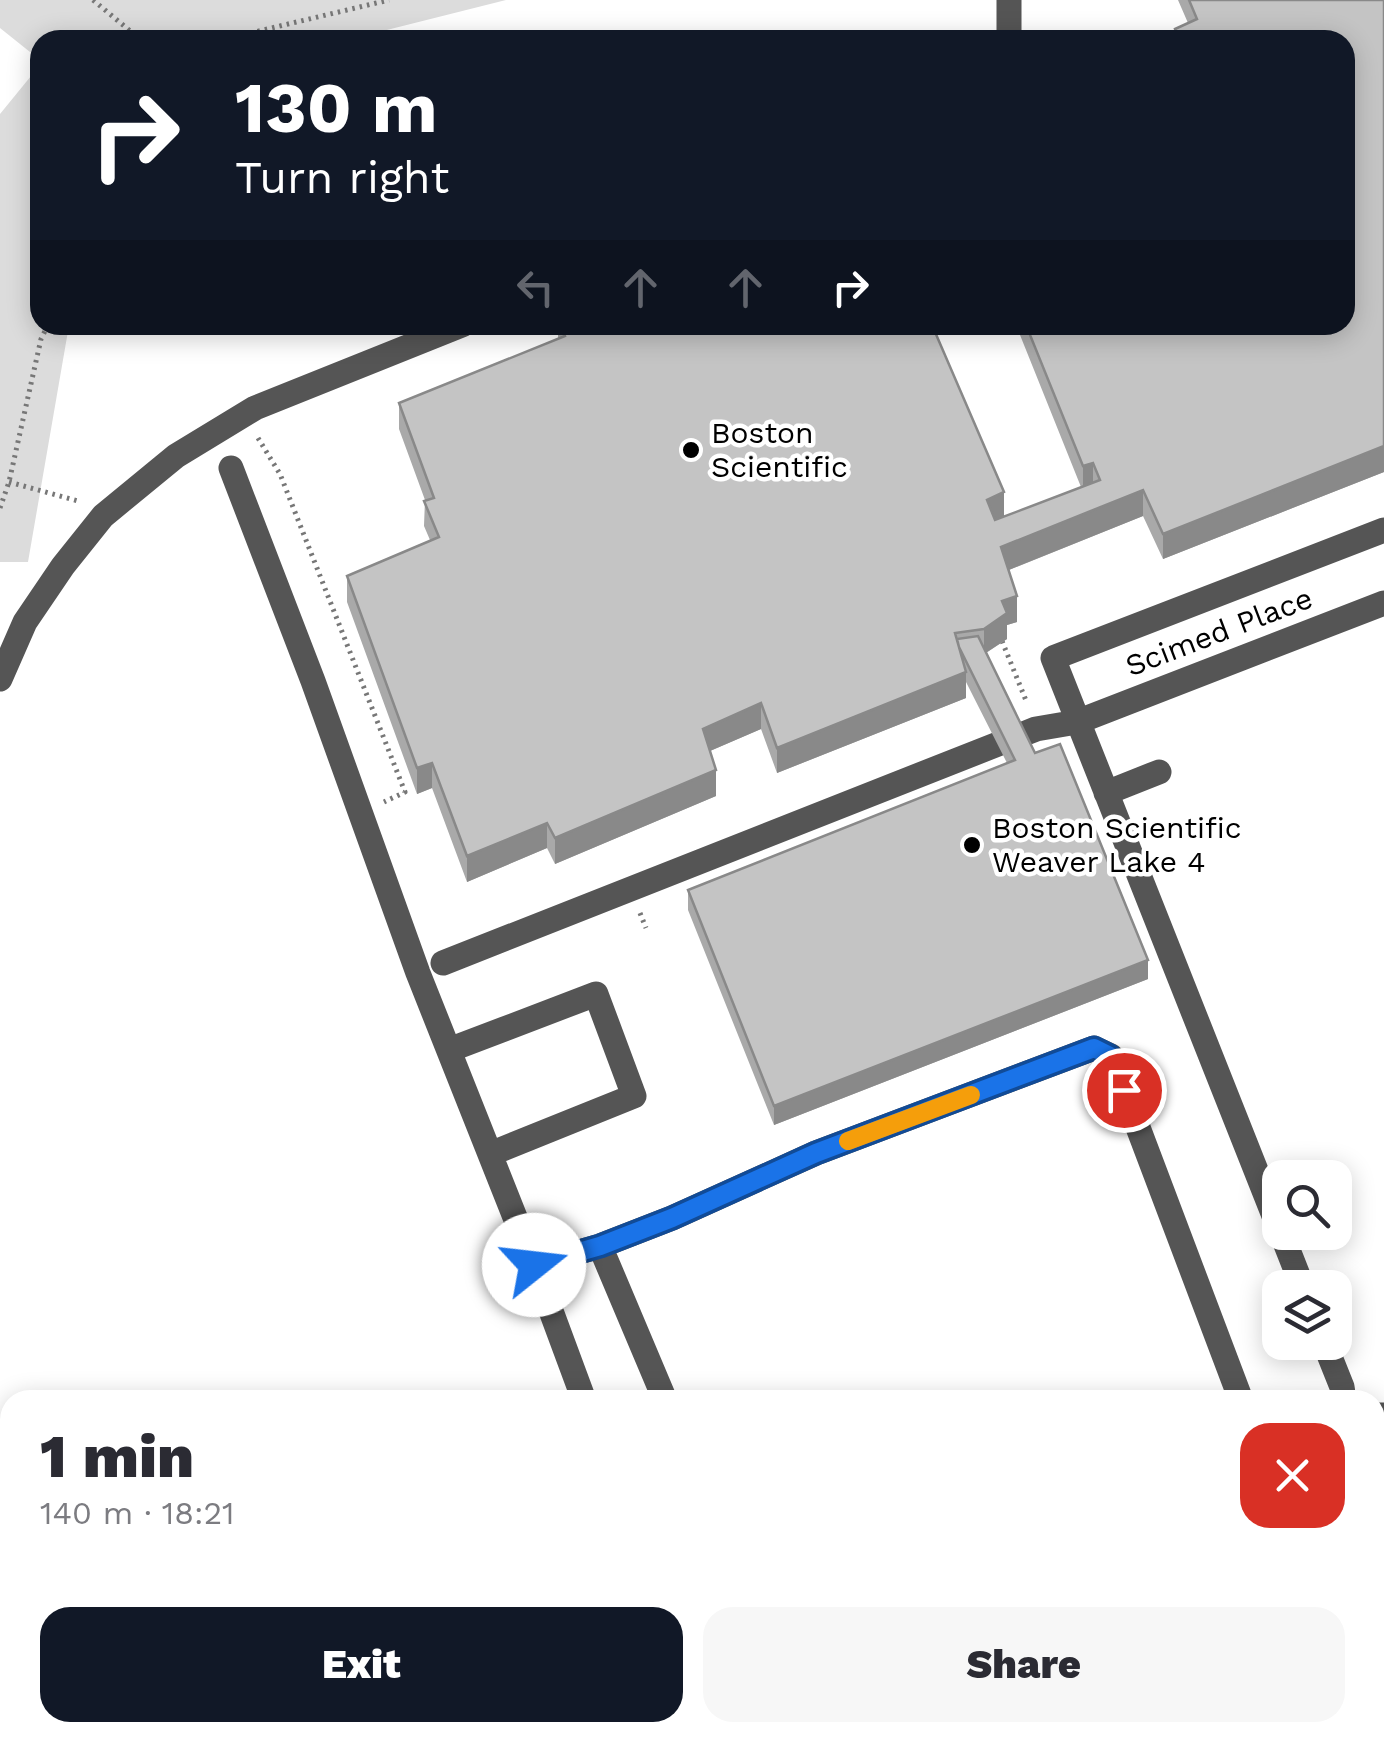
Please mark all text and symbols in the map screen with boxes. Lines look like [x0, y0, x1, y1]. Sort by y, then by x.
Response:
text: 130 m [235, 67, 438, 149]
icon: right [70, 70, 200, 200]
text: Turn right [235, 151, 449, 204]
icon: left [508, 260, 563, 315]
icon: ahead [613, 260, 668, 315]
icon: ahead [718, 260, 773, 315]
icon: right [823, 260, 878, 315]
place label: Boston Scientific [711, 415, 848, 484]
marker: Boston Scientific [680, 439, 702, 461]
street label: Scimed Place [1120, 580, 1317, 683]
place label: Boston Scientific Weaver Lake 4 [992, 810, 1242, 879]
marker: Boston Scientific Weaver Lake 4 [961, 834, 983, 856]
pin [1082, 1048, 1167, 1133]
icon: arrive [1097, 1063, 1152, 1118]
map controls [1262, 1160, 1352, 1360]
button: search [1262, 1160, 1352, 1250]
position arrow [482, 1213, 586, 1317]
button: layers [1262, 1270, 1352, 1360]
text: 1 min [40, 1421, 194, 1492]
button: close [1240, 1423, 1345, 1528]
text: 140 m · 18:21 [40, 1494, 235, 1532]
button: Exit [40, 1607, 683, 1722]
button: Share [703, 1607, 1345, 1722]

